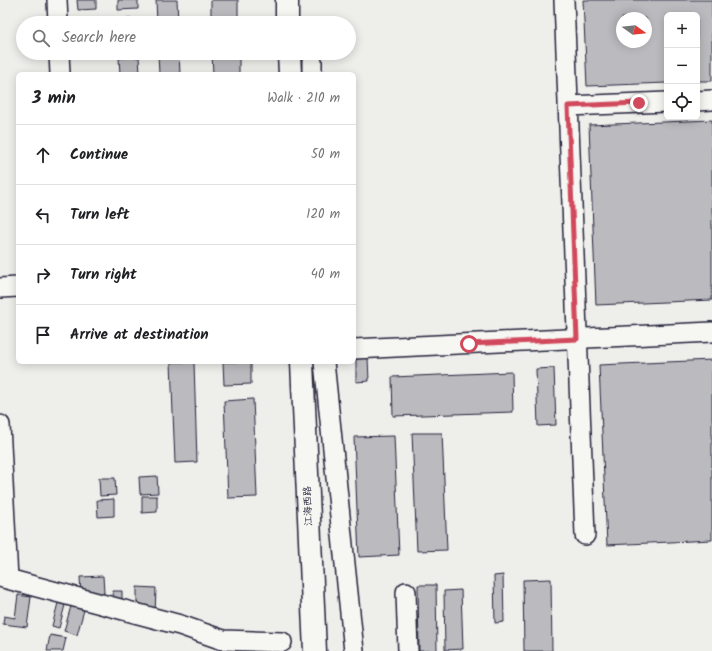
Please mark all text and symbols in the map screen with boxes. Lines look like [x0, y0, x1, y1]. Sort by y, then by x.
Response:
north arrow [616, 12, 652, 48]
map controls [664, 12, 700, 120]
button: + [664, 12, 700, 48]
search box [16, 16, 356, 60]
text: Search here [62, 26, 136, 50]
icon: search [30, 27, 52, 49]
button: − [664, 48, 700, 84]
button: locate [664, 84, 700, 120]
text: 3 min [32, 85, 76, 112]
text: Walk · 210 m [267, 88, 340, 109]
route end [630, 94, 648, 112]
text: Continue [70, 143, 128, 167]
icon: ahead [32, 144, 54, 166]
text: 50 m [311, 144, 340, 165]
text: Turn left [70, 203, 130, 227]
icon: left [32, 204, 54, 226]
text: 120 m [306, 204, 340, 225]
text: Turn right [70, 263, 137, 287]
icon: right [32, 264, 54, 286]
text: 40 m [311, 264, 340, 285]
text: Arrive at destination [70, 323, 209, 347]
icon: arrive [32, 324, 54, 346]
route start [460, 335, 478, 353]
street label: 江海西路 [299, 486, 317, 526]

